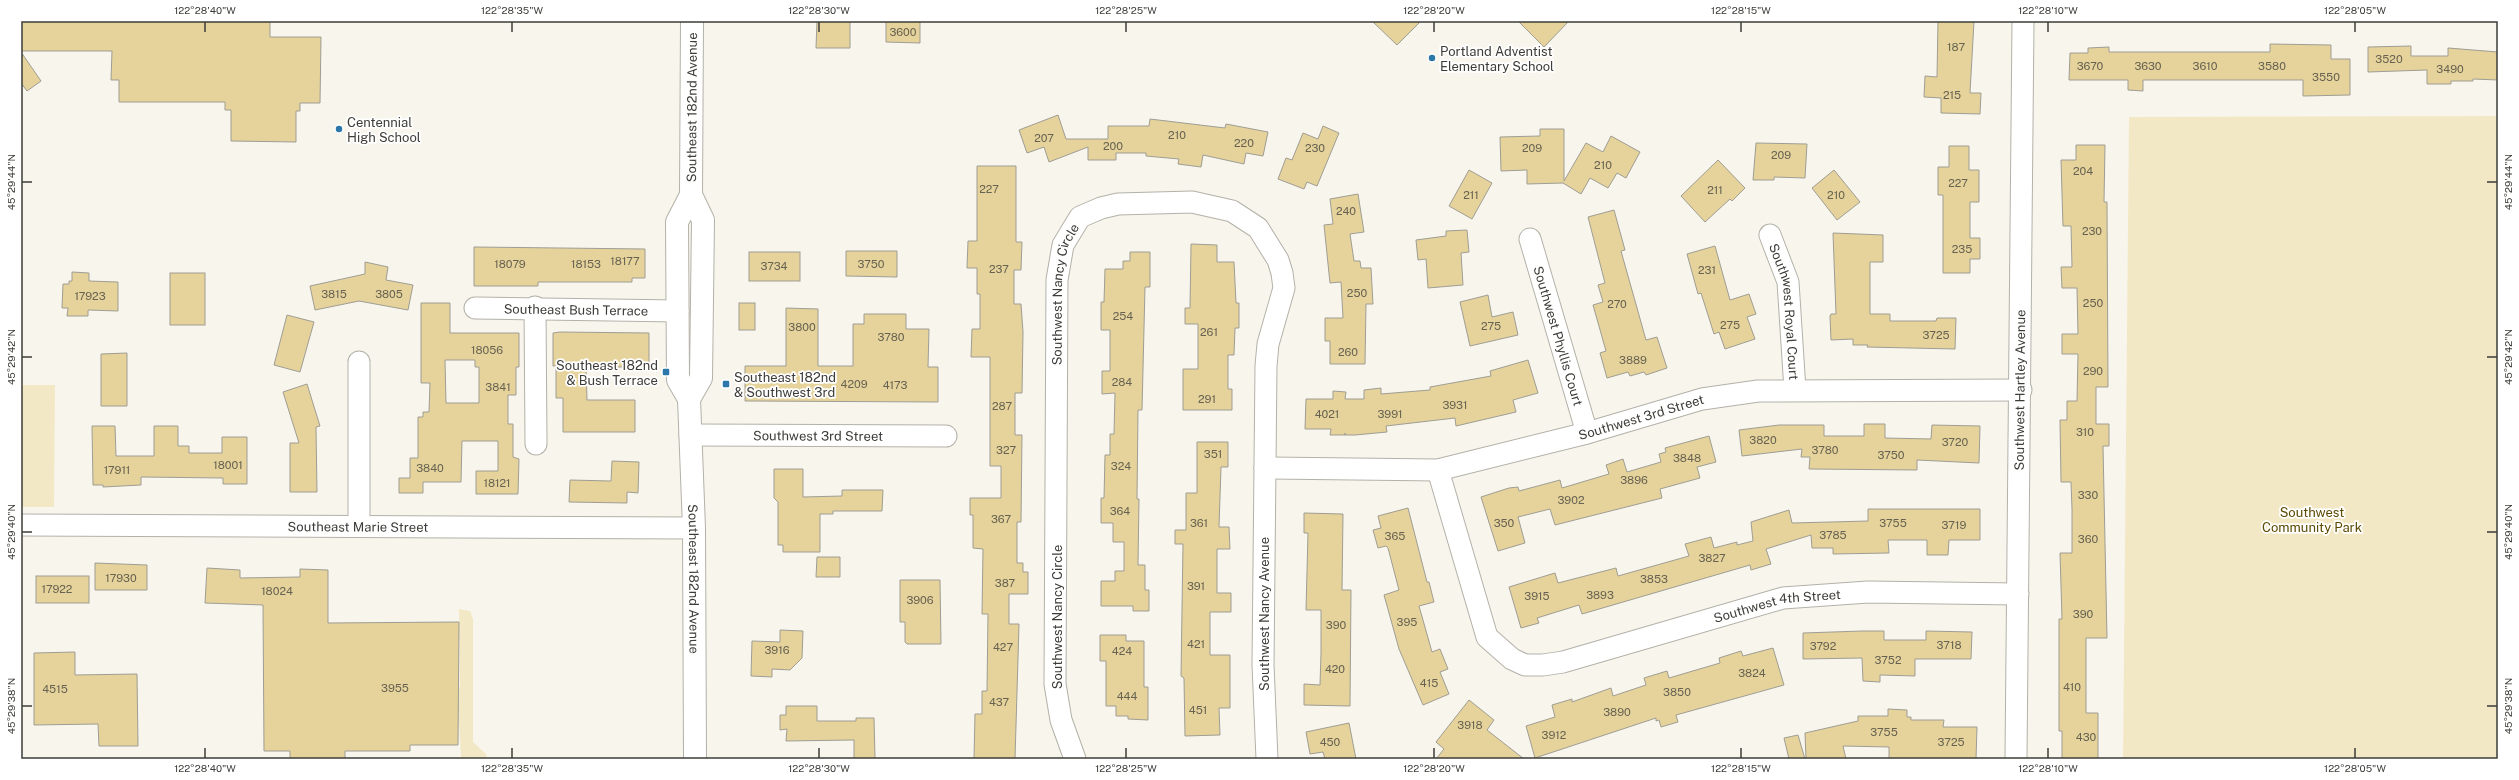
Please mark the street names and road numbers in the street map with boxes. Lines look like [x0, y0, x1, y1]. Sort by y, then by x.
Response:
street label: Southeast 182nd Avenue [684, 32, 699, 182]
street label: Southwest Nancy Circle [1049, 221, 1082, 365]
street label: Southwest Royal Court [1766, 241, 1802, 380]
street label: Southwest Phyllis Court [1531, 264, 1586, 408]
street label: Southeast Bush Terrace [504, 301, 648, 318]
street label: Southwest Hartley Avenue [2011, 310, 2028, 470]
street label: Southwest 3rd Street [1577, 391, 1706, 442]
street label: Southwest 3rd Street [753, 428, 883, 443]
street label: Southeast 182nd Avenue [686, 504, 702, 654]
street label: Southeast Marie Street [288, 519, 428, 534]
street label: Southwest Nancy Avenue [1257, 537, 1272, 691]
street label: Southwest Nancy Circle [1050, 545, 1065, 689]
street label: Southwest 4th Street [1712, 586, 1841, 625]

